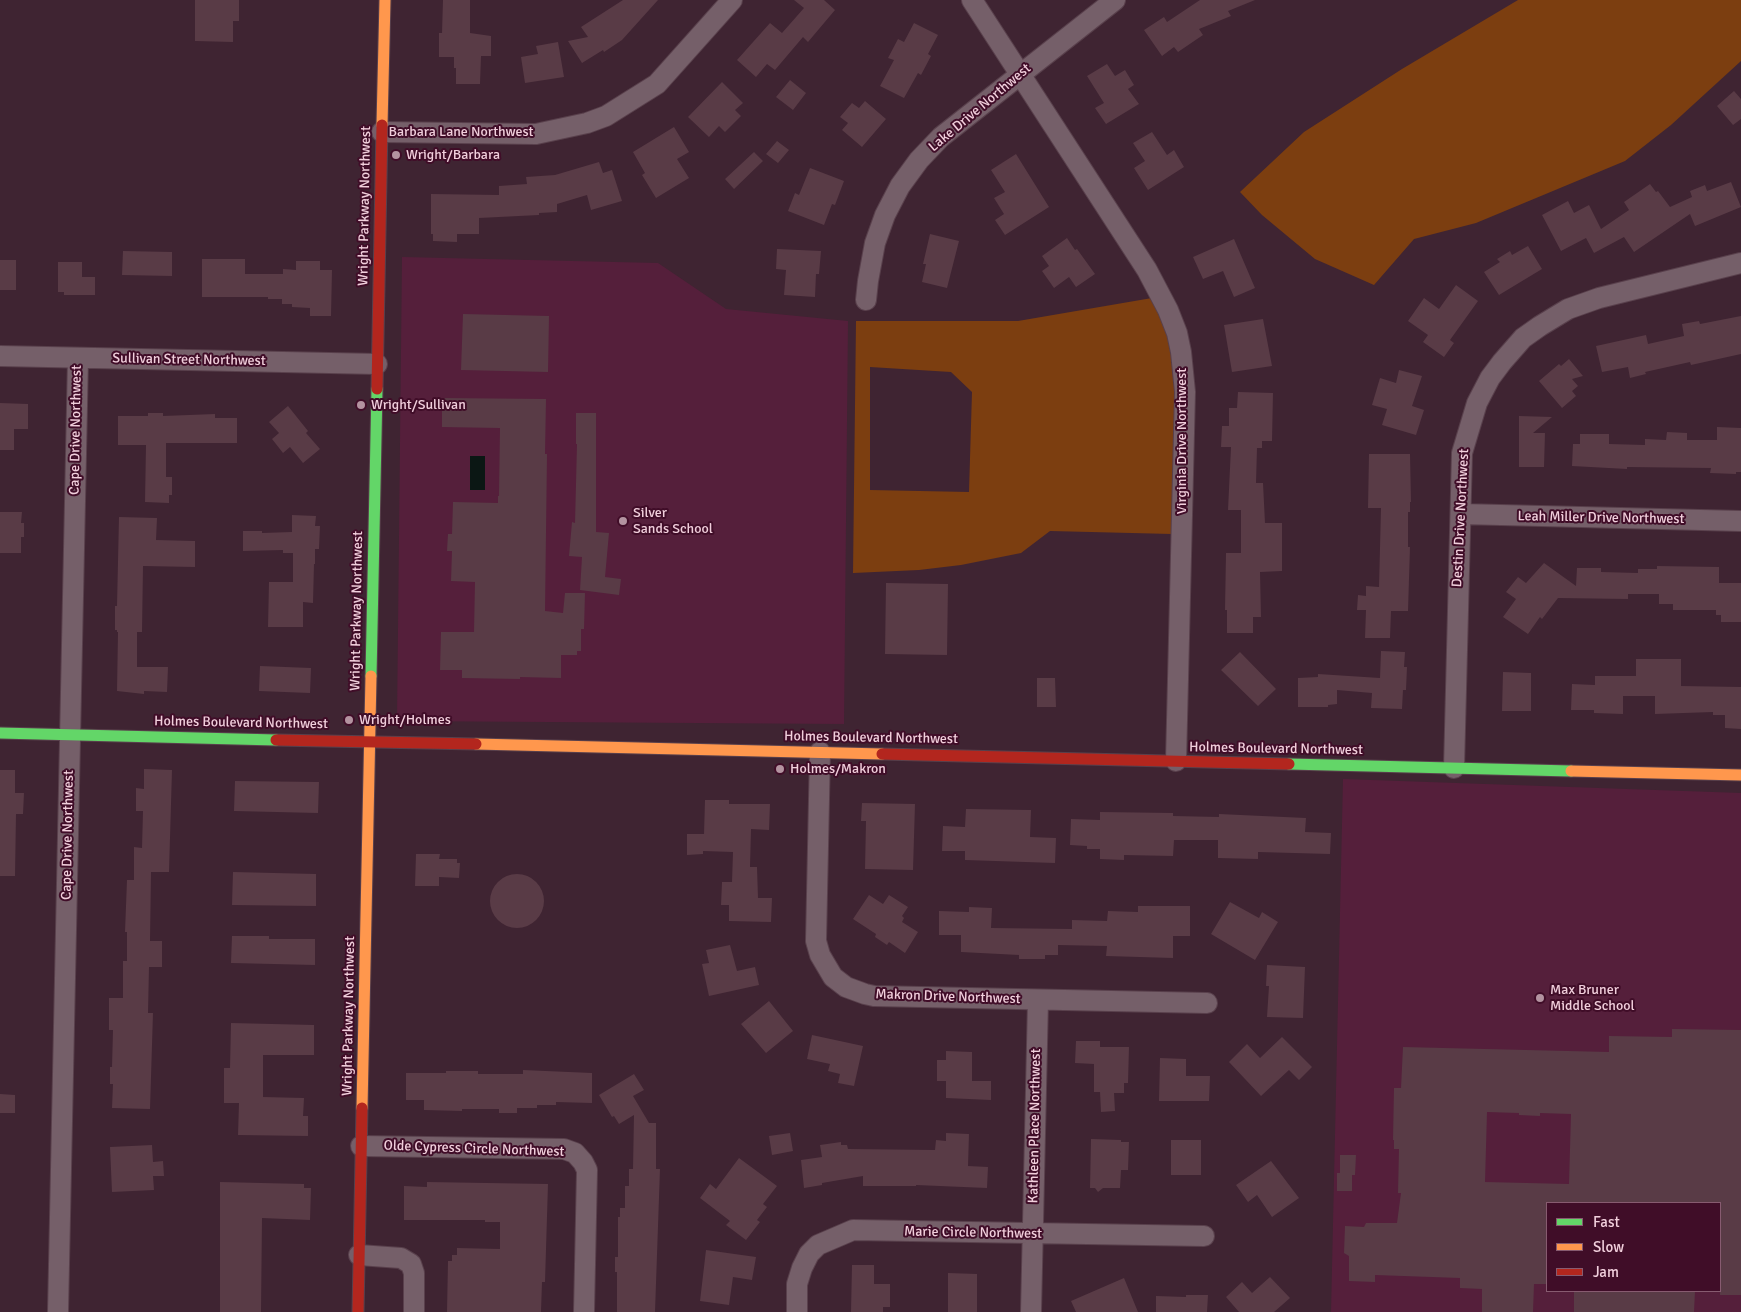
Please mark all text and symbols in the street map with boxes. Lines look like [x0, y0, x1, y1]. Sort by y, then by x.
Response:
street label: Lake Drive Northwest [926, 60, 1034, 156]
street label: Barbara Lane Northwest [389, 124, 533, 140]
street label: Wright Parkway Northwest [355, 126, 375, 286]
place label: Wright/Barbara [406, 147, 500, 163]
marker: Wright/Barbara [390, 149, 402, 161]
street label: Sullivan Street Northwest [112, 350, 266, 370]
street label: Cape Drive Northwest [66, 365, 86, 495]
street label: Virginia Drive Northwest [1174, 368, 1190, 514]
place label: Wright/Sullivan [371, 397, 466, 413]
marker: Wright/Sullivan [355, 399, 367, 411]
street label: Destin Drive Northwest [1449, 448, 1473, 588]
place label: Silver Sands School [633, 505, 713, 538]
street label: Leah Miller Drive Northwest [1517, 508, 1685, 528]
marker: Silver Sands School [617, 515, 629, 527]
street label: Wright Parkway Northwest [347, 531, 367, 691]
place label: Wright/Holmes [359, 712, 451, 728]
street label: Holmes Boulevard Northwest [154, 713, 328, 733]
marker: Wright/Holmes [343, 714, 355, 726]
street label: Holmes Boulevard Northwest [784, 728, 958, 748]
street label: Holmes Boulevard Northwest [1189, 739, 1363, 759]
place label: Holmes/Makron [790, 761, 886, 777]
marker: Holmes/Makron [774, 763, 786, 775]
street label: Cape Drive Northwest [58, 770, 78, 900]
street label: Wright Parkway Northwest [339, 936, 359, 1096]
place label: Max Bruner Middle School [1550, 982, 1635, 1014]
street label: Makron Drive Northwest [875, 986, 1021, 1008]
marker: Max Bruner Middle School [1534, 992, 1546, 1004]
street label: Kathleen Place Northwest [1025, 1048, 1045, 1204]
street label: Olde Cypress Circle Northwest [383, 1137, 565, 1161]
legend [1546, 1202, 1721, 1292]
text: Fast [1593, 1213, 1620, 1231]
street label: Marie Circle Northwest [904, 1223, 1042, 1243]
text: Slow [1593, 1238, 1624, 1256]
text: Jam [1593, 1263, 1619, 1281]

